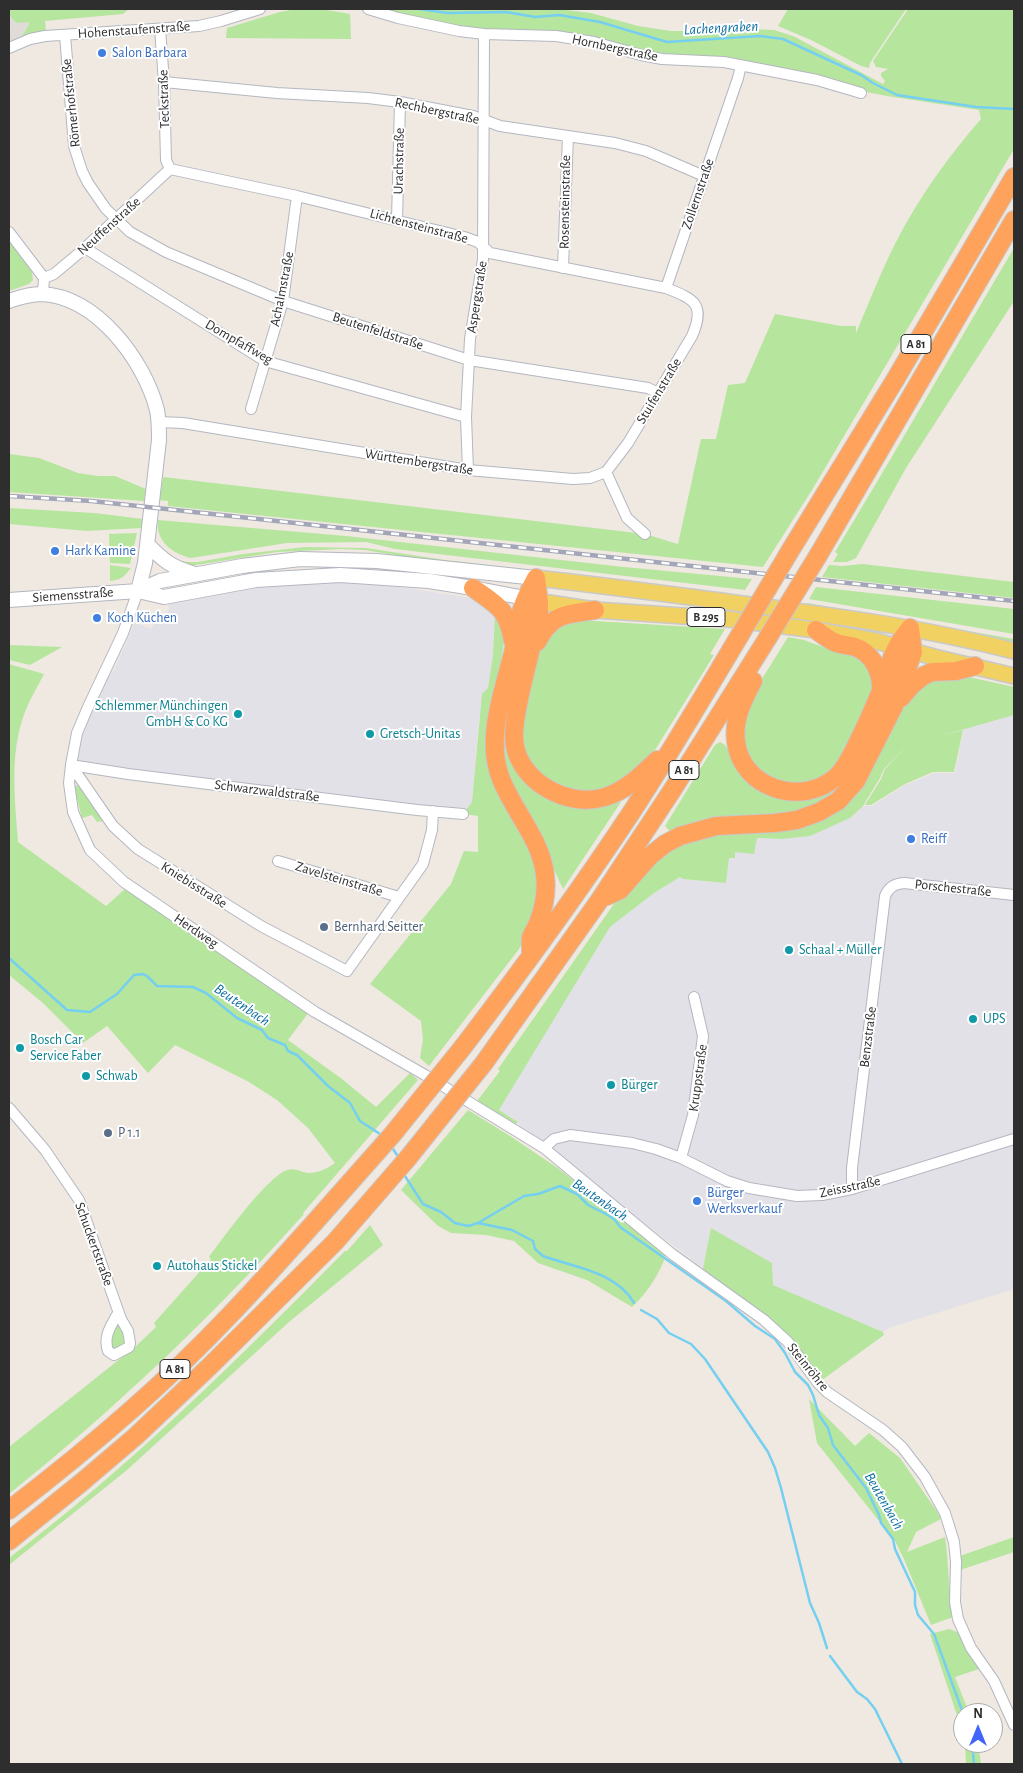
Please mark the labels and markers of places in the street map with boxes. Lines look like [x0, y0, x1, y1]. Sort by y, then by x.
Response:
place label: Salon Barbara [112, 45, 187, 61]
marker: Salon Barbara [96, 47, 108, 59]
place label: Hark Kamine [65, 543, 136, 559]
marker: Hark Kamine [49, 545, 61, 557]
place label: Koch Küchen [107, 610, 177, 626]
marker: Koch Küchen [91, 612, 103, 624]
place label: Schlemmer Münchingen GmbH & Co KG [95, 698, 228, 730]
marker: Schlemmer Münchingen GmbH & Co KG [232, 708, 244, 720]
place label: Gretsch-Unitas [380, 726, 460, 742]
marker: Gretsch-Unitas [364, 728, 376, 740]
place label: Reiff [921, 831, 947, 847]
marker: Reiff [905, 833, 917, 845]
place label: Bernhard Seitter [334, 919, 423, 935]
marker: Bernhard Seitter [318, 921, 330, 933]
place label: Schaal + Müller [799, 942, 882, 958]
marker: Schaal + Müller [783, 944, 795, 956]
place label: UPS [983, 1011, 1006, 1027]
marker: UPS [967, 1013, 979, 1025]
place label: Bosch Car Service Faber [30, 1032, 101, 1064]
marker: Bosch Car Service Faber [14, 1042, 26, 1054]
place label: Schwab [96, 1068, 138, 1084]
marker: Schwab [80, 1070, 92, 1082]
place label: Bürger [621, 1077, 658, 1093]
marker: Bürger [605, 1079, 617, 1091]
place label: P 1.1 [118, 1125, 140, 1141]
marker: P 1.1 [102, 1127, 114, 1139]
place label: Bürger Werksverkauf [707, 1185, 782, 1218]
marker: Bürger Werksverkauf [691, 1195, 703, 1207]
place label: Autohaus Stickel [167, 1258, 257, 1274]
marker: Autohaus Stickel [151, 1260, 163, 1272]

